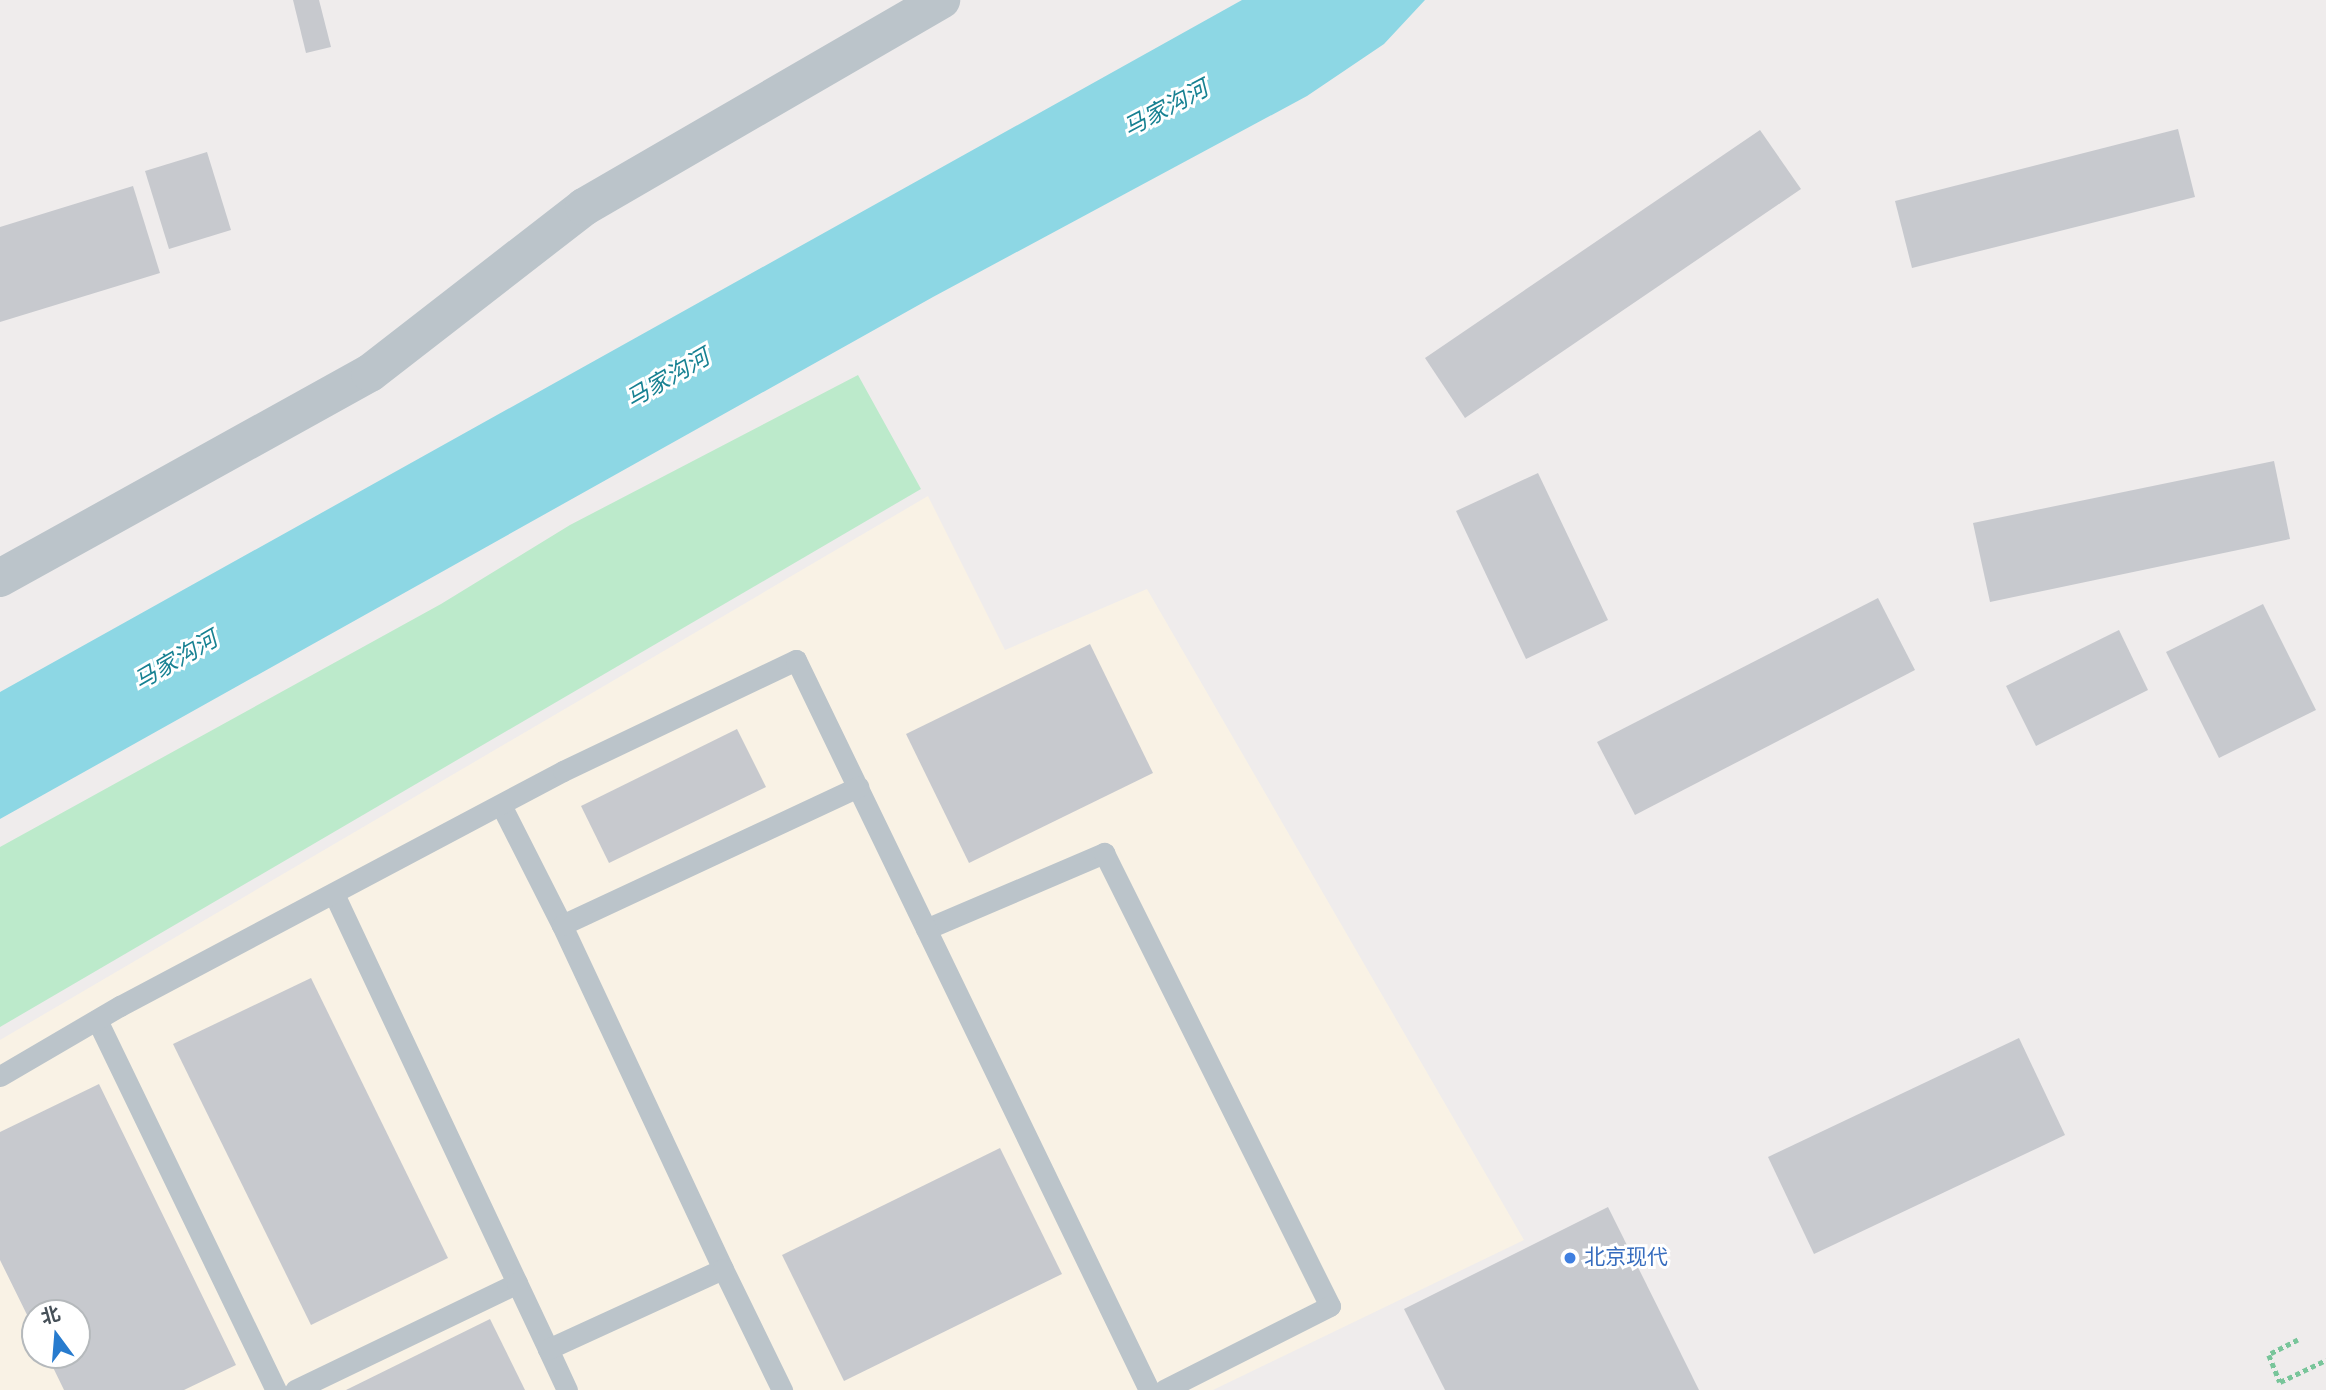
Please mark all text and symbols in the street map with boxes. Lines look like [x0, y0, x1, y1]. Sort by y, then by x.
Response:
water label: 马家沟河 [1119, 75, 1213, 143]
water label: 马家沟河 [621, 344, 715, 414]
water label: 马家沟河 [129, 626, 223, 696]
place label: 北京现代 [1584, 1245, 1668, 1271]
marker: 北京现代 [1562, 1250, 1578, 1266]
north arrow [21, 1299, 91, 1369]
text: 北 [39, 1303, 63, 1329]

